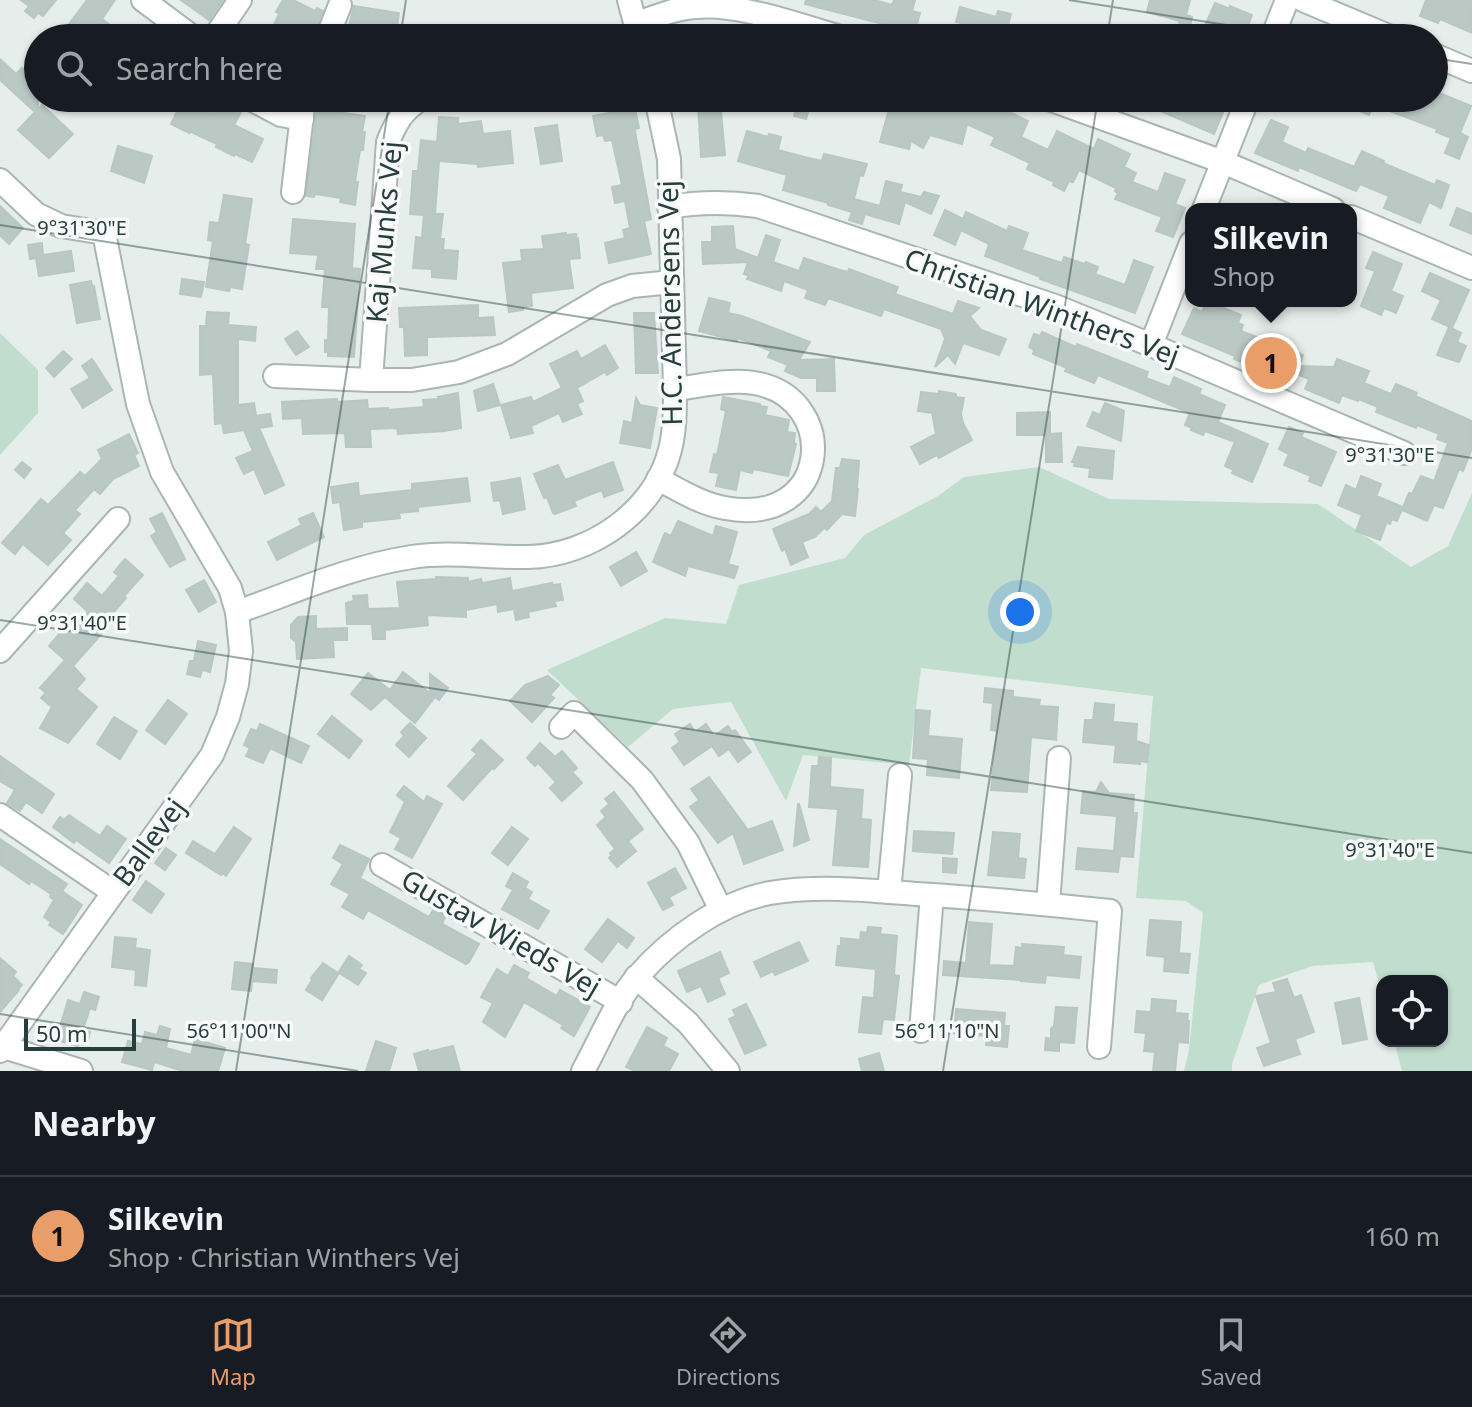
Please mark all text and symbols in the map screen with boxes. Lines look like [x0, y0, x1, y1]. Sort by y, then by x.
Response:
search box [24, 24, 1448, 112]
icon: search [52, 46, 96, 90]
text: Search here [116, 48, 283, 89]
street label: Kaj Munks Vej [356, 139, 410, 324]
street label: H.C. Andersens Vej [648, 180, 690, 426]
popup [1185, 203, 1357, 307]
text: 9°31'30"E [37, 214, 127, 241]
text: Silkevin [1213, 217, 1329, 258]
street label: Christian Winthers Vej [900, 239, 1185, 374]
text: Shop [1213, 258, 1275, 294]
pin: 1 [1245, 333, 1297, 393]
text: 9°31'30"E [1345, 441, 1435, 468]
your location [1000, 592, 1040, 632]
text: 9°31'40"E [37, 609, 127, 636]
street label: Ballevej [103, 789, 193, 893]
text: 9°31'40"E [1345, 836, 1435, 863]
street label: Gustav Wieds Vej [395, 860, 608, 1005]
map controls [1376, 975, 1448, 1047]
button: locate [1376, 975, 1448, 1047]
scale bar [24, 1015, 136, 1051]
text: 56°11'00"N [186, 1017, 292, 1044]
text: 56°11'10"N [894, 1017, 1000, 1044]
text: 50 m [36, 1018, 87, 1048]
text: Nearby [32, 1100, 156, 1146]
text: Silkevin [108, 1198, 224, 1239]
text: 1 [51, 1218, 65, 1254]
text: 160 m [1364, 1218, 1440, 1254]
text: Shop · Christian Winthers Vej [108, 1239, 460, 1275]
tab: Map [210, 1313, 256, 1391]
tab: Directions [676, 1313, 780, 1391]
tab: Saved [1200, 1313, 1262, 1391]

